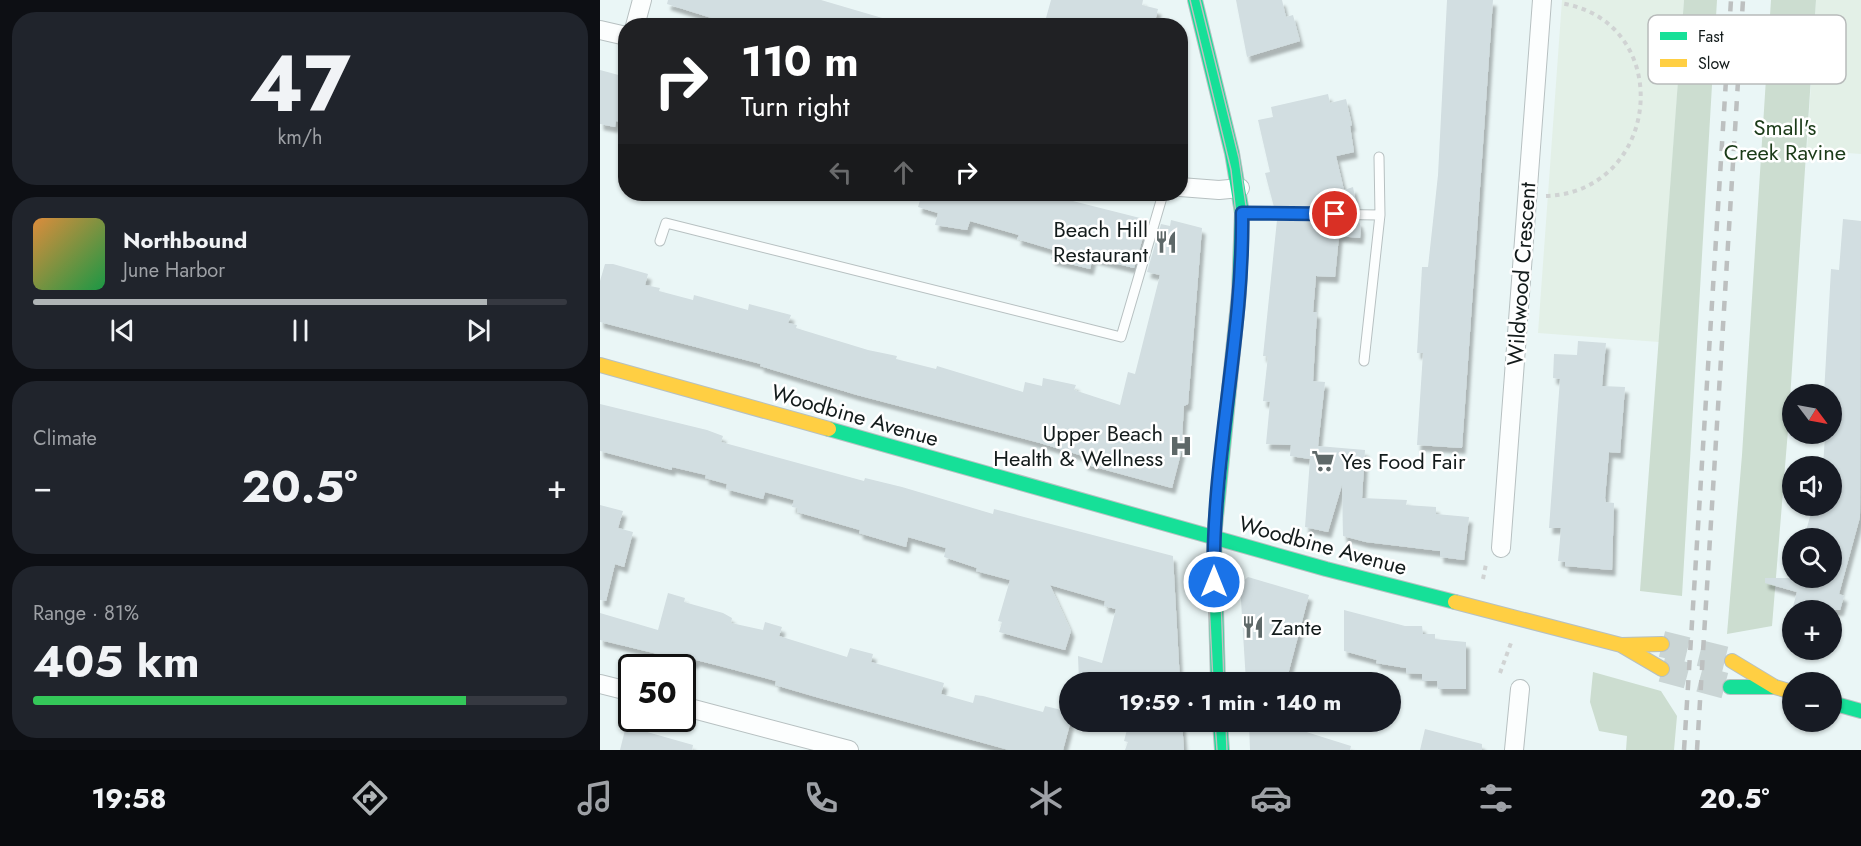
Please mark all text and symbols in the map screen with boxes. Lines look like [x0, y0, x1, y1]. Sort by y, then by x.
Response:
legend [1648, 15, 1846, 84]
text: Fast [1698, 25, 1724, 48]
text: 47 [249, 28, 351, 140]
text: 110 m [741, 31, 859, 92]
icon: right [642, 42, 720, 120]
text: Slow [1698, 52, 1730, 75]
text: Turn right [741, 87, 849, 126]
park label: Small's Creek Ravine [1724, 111, 1846, 168]
text: km/h [277, 123, 323, 152]
icon: left [824, 156, 857, 189]
icon: ahead [887, 156, 920, 189]
icon: right [950, 156, 983, 189]
street label: Wildwood Crescent [1499, 180, 1543, 367]
pin [1309, 188, 1360, 239]
icon: arrive [1318, 197, 1351, 230]
place label: Beach Hill Restaurant [1053, 213, 1149, 270]
text: Northbound [123, 224, 247, 256]
restaurant icon: Beach Hill Restaurant [1153, 229, 1179, 255]
text: June Harbor [123, 256, 225, 285]
icon: previous [106, 314, 139, 347]
icon: pause [284, 314, 317, 347]
icon: next [462, 314, 495, 347]
street label: Woodbine Avenue [768, 376, 942, 454]
north arrow [1782, 384, 1842, 444]
map controls [1782, 384, 1842, 732]
place label: Upper Beach Health & Wellness [993, 417, 1163, 474]
text: Climate [33, 424, 97, 453]
hospital icon: Upper Beach Health & Wellness [1168, 433, 1194, 459]
place label: Yes Food Fair [1341, 445, 1466, 477]
supermarket icon: Yes Food Fair [1310, 448, 1336, 474]
text: 20.5° [241, 454, 358, 519]
button: sound [1782, 456, 1842, 516]
text: − [33, 463, 52, 510]
text: + [547, 463, 567, 510]
street label: Woodbine Avenue [1235, 507, 1411, 583]
button: search [1782, 528, 1842, 588]
position arrow [1182, 550, 1246, 614]
text: Range · 81% [33, 599, 139, 628]
button: + [1782, 600, 1842, 660]
place label: Zante [1271, 611, 1322, 643]
restaurant icon: Zante [1240, 614, 1266, 640]
text: 405 km [33, 629, 200, 694]
speed limit sign: 50 [618, 654, 696, 732]
button: − [1782, 672, 1842, 732]
text: 19:59 · 1 min · 140 m [1119, 686, 1341, 718]
icon: directions [349, 777, 391, 819]
icon: music [574, 777, 616, 819]
icon: phone [800, 777, 842, 819]
icon: climate [1025, 777, 1067, 819]
icon: car [1250, 777, 1292, 819]
icon: filters [1475, 777, 1517, 819]
text: 19:58 [92, 779, 166, 818]
text: 20.5° [1700, 779, 1769, 818]

